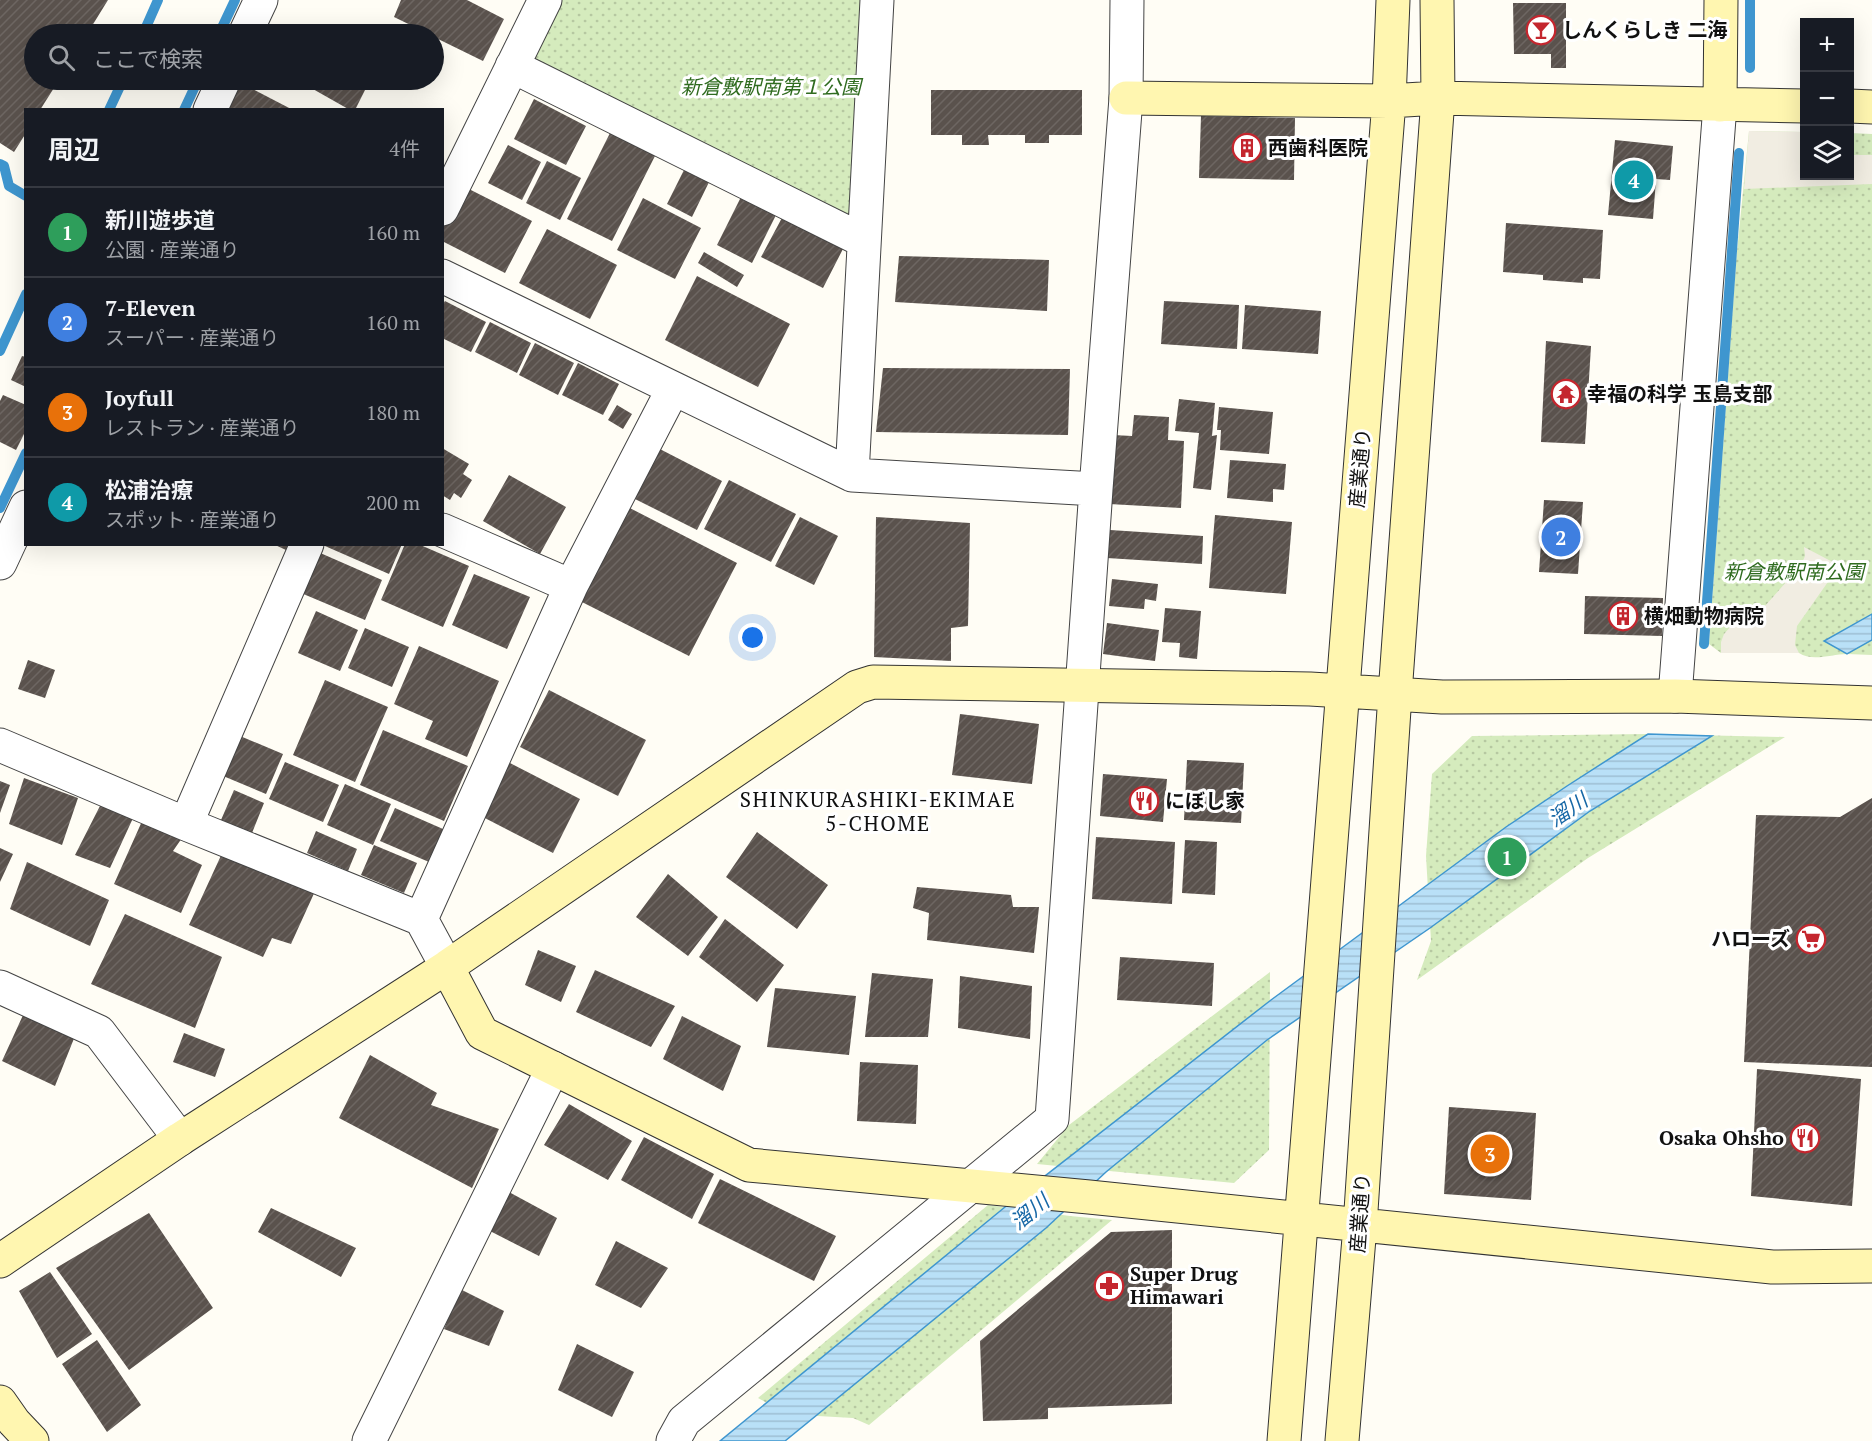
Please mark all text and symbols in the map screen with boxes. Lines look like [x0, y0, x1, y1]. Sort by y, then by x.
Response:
bar icon: しんくらしき 二海 [1525, 14, 1557, 46]
place label: しんくらしき 二海 [1562, 16, 1727, 43]
map controls [1800, 18, 1854, 180]
button: + [1800, 18, 1854, 72]
search box [24, 24, 444, 90]
icon: search [45, 41, 78, 74]
text: ここで検索 [93, 44, 203, 73]
button: − [1800, 72, 1854, 126]
park label: 新倉敷駅南第１公園 [681, 73, 864, 100]
button: layers [1800, 126, 1854, 180]
text: 周辺 [48, 132, 100, 166]
building icon: 西歯科医院 [1231, 132, 1263, 164]
place label: 西歯科医院 [1268, 134, 1368, 161]
text: 4件 [389, 135, 420, 162]
pin: 4 [1614, 158, 1654, 202]
text: 新川遊歩道 [105, 205, 215, 234]
text: 1 [62, 219, 73, 246]
text: 160 m [366, 219, 420, 246]
text: 公園 · 産業通り [105, 236, 240, 263]
text: 7-Eleven [105, 293, 196, 322]
text: 2 [62, 309, 73, 336]
text: 160 m [366, 309, 420, 336]
text: スーパー · 産業通り [105, 324, 279, 351]
temple icon: 幸福の科学 玉島支部 [1550, 378, 1582, 410]
place label: 幸福の科学 玉島支部 [1587, 380, 1772, 407]
text: Joyfull [105, 383, 174, 412]
text: 3 [62, 399, 73, 426]
text: 180 m [366, 399, 420, 426]
text: レストラン · 産業通り [105, 414, 300, 441]
street label: 産業通り [1343, 427, 1376, 509]
text: 松浦治療 [105, 475, 193, 504]
text: 4 [62, 489, 73, 516]
text: 200 m [366, 489, 420, 516]
text: スポット · 産業通り [105, 506, 280, 533]
pin: 2 [1542, 514, 1580, 560]
park label: 新倉敷駅南公園 [1724, 558, 1867, 585]
building icon: 横畑動物病院 [1607, 600, 1639, 632]
place label: 横畑動物病院 [1644, 602, 1764, 629]
your location [738, 623, 767, 652]
district label: SHINKURASHIKI-EKIMAE 5-CHOME [740, 785, 1016, 837]
restaurant icon: にぼし家 [1128, 785, 1160, 817]
water label: 溜川 [1542, 785, 1594, 833]
place label: にぼし家 [1165, 787, 1245, 814]
pin: 1 [1488, 834, 1526, 880]
supermarket icon: ハローズ [1795, 923, 1827, 955]
place label: ハローズ [1711, 925, 1790, 952]
restaurant icon: Osaka Ohsho [1789, 1122, 1821, 1154]
place label: Osaka Ohsho [1659, 1124, 1784, 1151]
pin: 3 [1470, 1132, 1510, 1176]
street label: 産業通り [1343, 1172, 1376, 1254]
water label: 溜川 [1004, 1186, 1056, 1235]
place label: Super Drug Himawari [1130, 1260, 1238, 1310]
pharmacy icon: Super Drug Himawari [1093, 1270, 1125, 1302]

